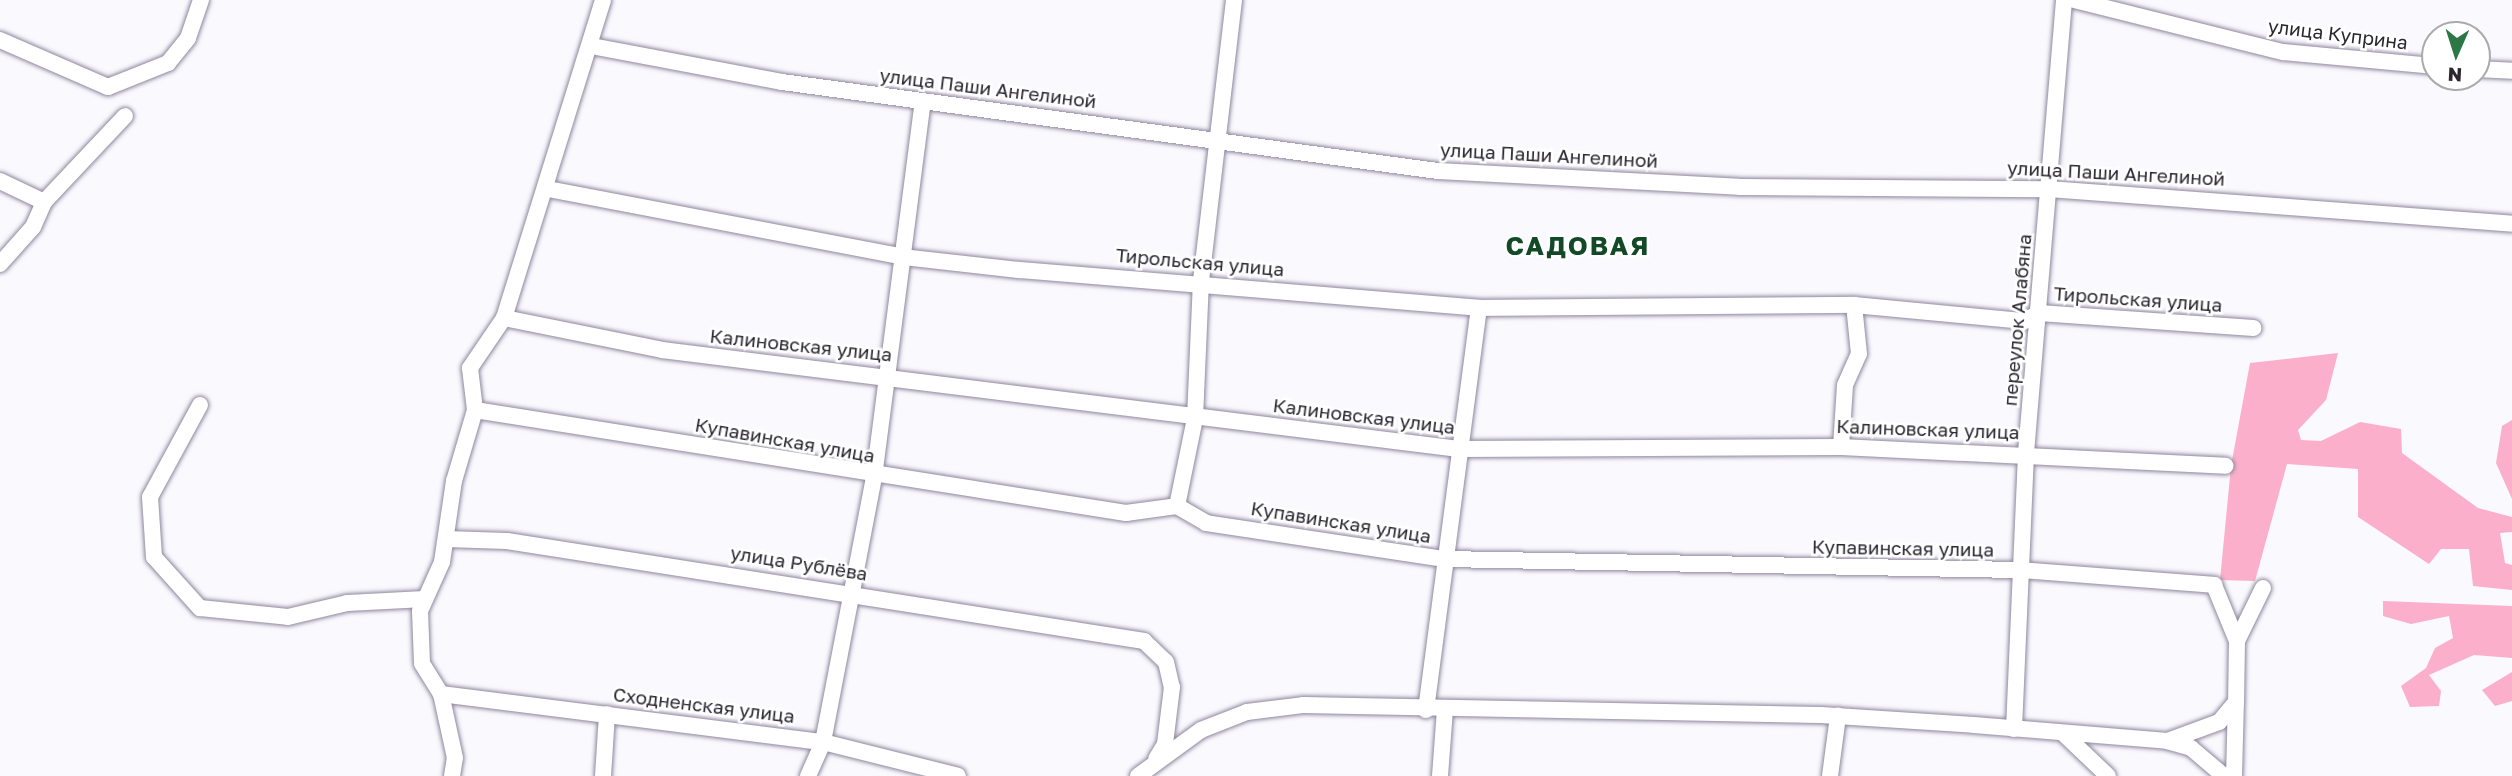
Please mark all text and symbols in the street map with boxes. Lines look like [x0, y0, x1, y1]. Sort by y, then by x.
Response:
street label: улица Куприна [2267, 14, 2409, 54]
north arrow [2421, 21, 2491, 91]
street label: улица Паши Ангелиной [878, 63, 1098, 113]
text: N [2447, 64, 2463, 87]
street label: улица Паши Ангелиной [1439, 138, 1659, 172]
street label: улица Паши Ангелиной [2006, 156, 2226, 190]
district label: САДОВАЯ [1506, 230, 1650, 262]
street label: переулок Алабяна [1998, 233, 2036, 407]
street label: Тирольская улица [1115, 243, 1285, 281]
street label: Тирольская улица [2053, 282, 2223, 316]
street label: Калиновская улица [709, 324, 893, 366]
street label: Калиновская улица [1272, 394, 1456, 438]
street label: Купавинская улица [693, 413, 877, 467]
street label: Калиновская улица [1836, 414, 2020, 444]
street label: Купавинская улица [1249, 496, 1433, 548]
street label: Купавинская улица [1812, 535, 1994, 561]
street label: улица Рублёва [729, 541, 869, 585]
street label: Сходненская улица [612, 683, 796, 727]

